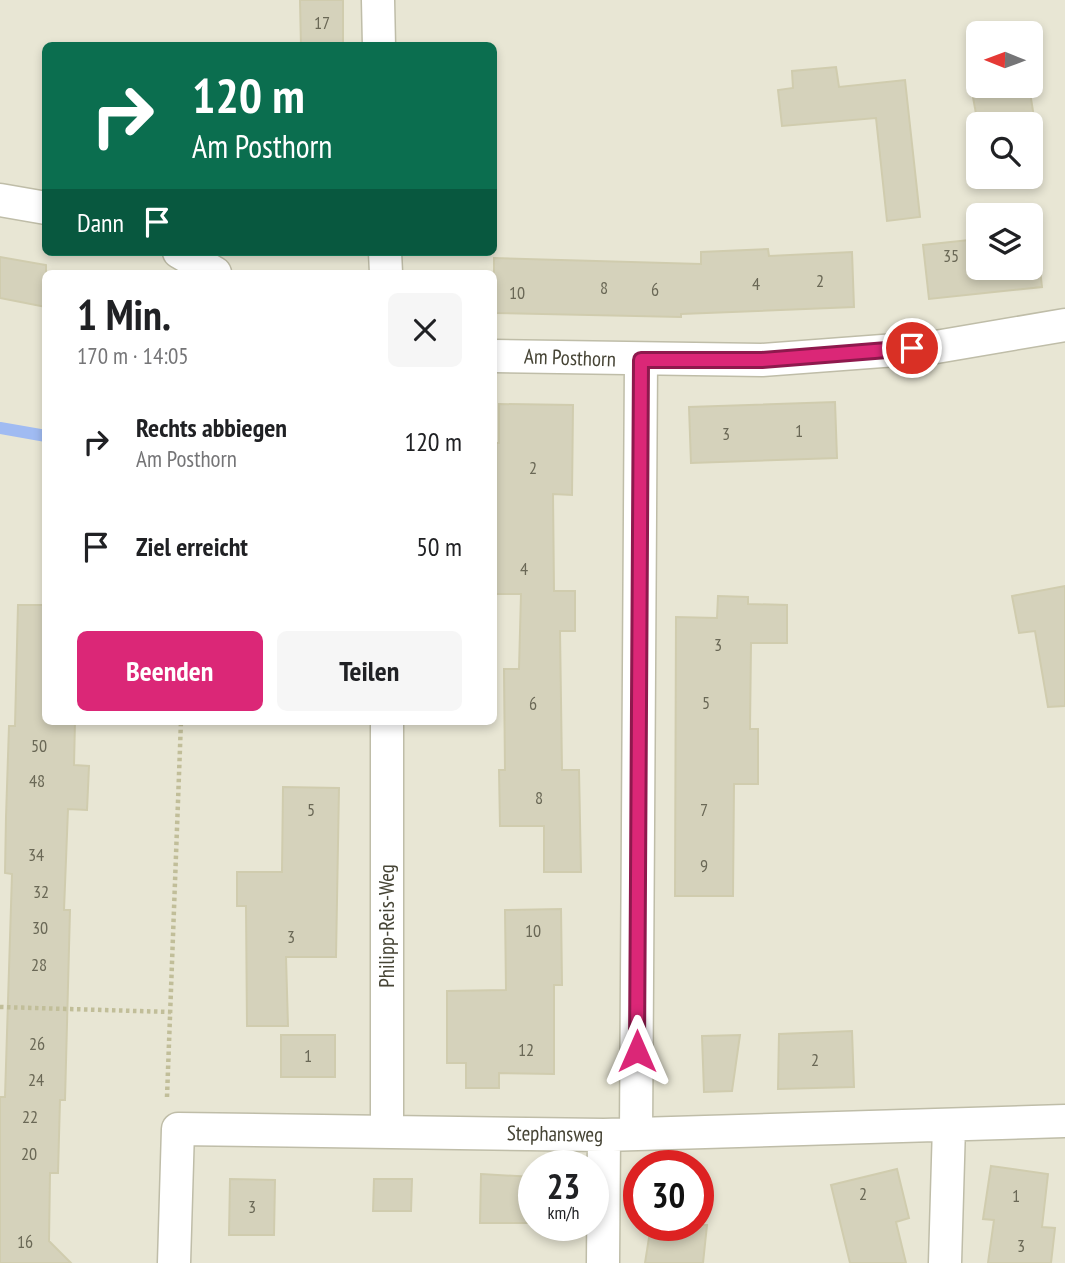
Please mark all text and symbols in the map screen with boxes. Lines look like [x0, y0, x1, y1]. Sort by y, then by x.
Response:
house number: 17 [314, 11, 330, 34]
north arrow [966, 21, 1043, 98]
map controls [966, 21, 1043, 280]
text: 120 m [192, 63, 305, 127]
icon: right [77, 70, 168, 161]
button: search [966, 112, 1043, 189]
text: Am Posthorn [192, 125, 332, 167]
icon: arrive [138, 203, 176, 241]
button: layers [966, 203, 1043, 280]
text: Dann [77, 206, 124, 239]
house number: 35 [943, 244, 959, 267]
house number: 2 [816, 269, 824, 292]
house number: 4 [752, 272, 760, 295]
house number: 8 [600, 276, 608, 299]
house number: 6 [651, 278, 659, 301]
house number: 10 [509, 281, 525, 304]
text: 1 Min. [77, 287, 171, 342]
button: close [388, 293, 462, 367]
pin [882, 318, 942, 378]
icon: arrive [893, 329, 931, 367]
text: 170 m · 14:05 [77, 341, 189, 370]
street label: Am Posthorn [523, 342, 617, 373]
text: Rechts abbiegen [136, 411, 287, 444]
house number: 1 [795, 419, 803, 442]
house number: 3 [722, 422, 730, 445]
icon: right [77, 423, 115, 461]
text: 120 m [404, 425, 462, 458]
text: Am Posthorn [136, 444, 237, 473]
house number: 2 [529, 456, 537, 479]
icon: arrive [77, 528, 115, 566]
text: Ziel erreicht [136, 530, 248, 563]
text: 50 m [416, 530, 462, 563]
house number: 4 [520, 557, 528, 580]
button: Beenden [77, 631, 263, 711]
button: Teilen [277, 631, 462, 711]
house number: 3 [714, 633, 722, 656]
house number: 5 [702, 691, 710, 714]
house number: 6 [529, 692, 537, 715]
house number: 50 [31, 734, 47, 757]
house number: 48 [29, 769, 45, 792]
house number: 8 [535, 786, 543, 809]
house number: 5 [307, 798, 315, 821]
house number: 7 [700, 798, 708, 821]
house number: 34 [28, 843, 44, 866]
house number: 9 [700, 854, 708, 877]
street label: Philipp-Reis-Weg [373, 864, 400, 988]
house number: 32 [33, 880, 49, 903]
house number: 30 [32, 916, 48, 939]
house number: 10 [525, 919, 541, 942]
house number: 3 [287, 925, 295, 948]
house number: 28 [31, 953, 47, 976]
position arrow [600, 1014, 674, 1088]
house number: 26 [29, 1032, 45, 1055]
house number: 12 [518, 1038, 534, 1061]
house number: 1 [304, 1044, 312, 1067]
house number: 2 [811, 1048, 819, 1071]
house number: 24 [28, 1068, 44, 1091]
house number: 22 [22, 1105, 38, 1128]
street label: Stephansweg [507, 1119, 603, 1148]
house number: 20 [21, 1142, 37, 1165]
speed limit sign: 30 [623, 1150, 714, 1241]
text: 23 [547, 1163, 580, 1209]
house number: 2 [859, 1182, 867, 1205]
house number: 1 [1012, 1184, 1020, 1207]
house number: 3 [248, 1195, 256, 1218]
text: km/h [548, 1201, 579, 1224]
house number: 16 [17, 1230, 33, 1253]
house number: 3 [1017, 1234, 1025, 1257]

